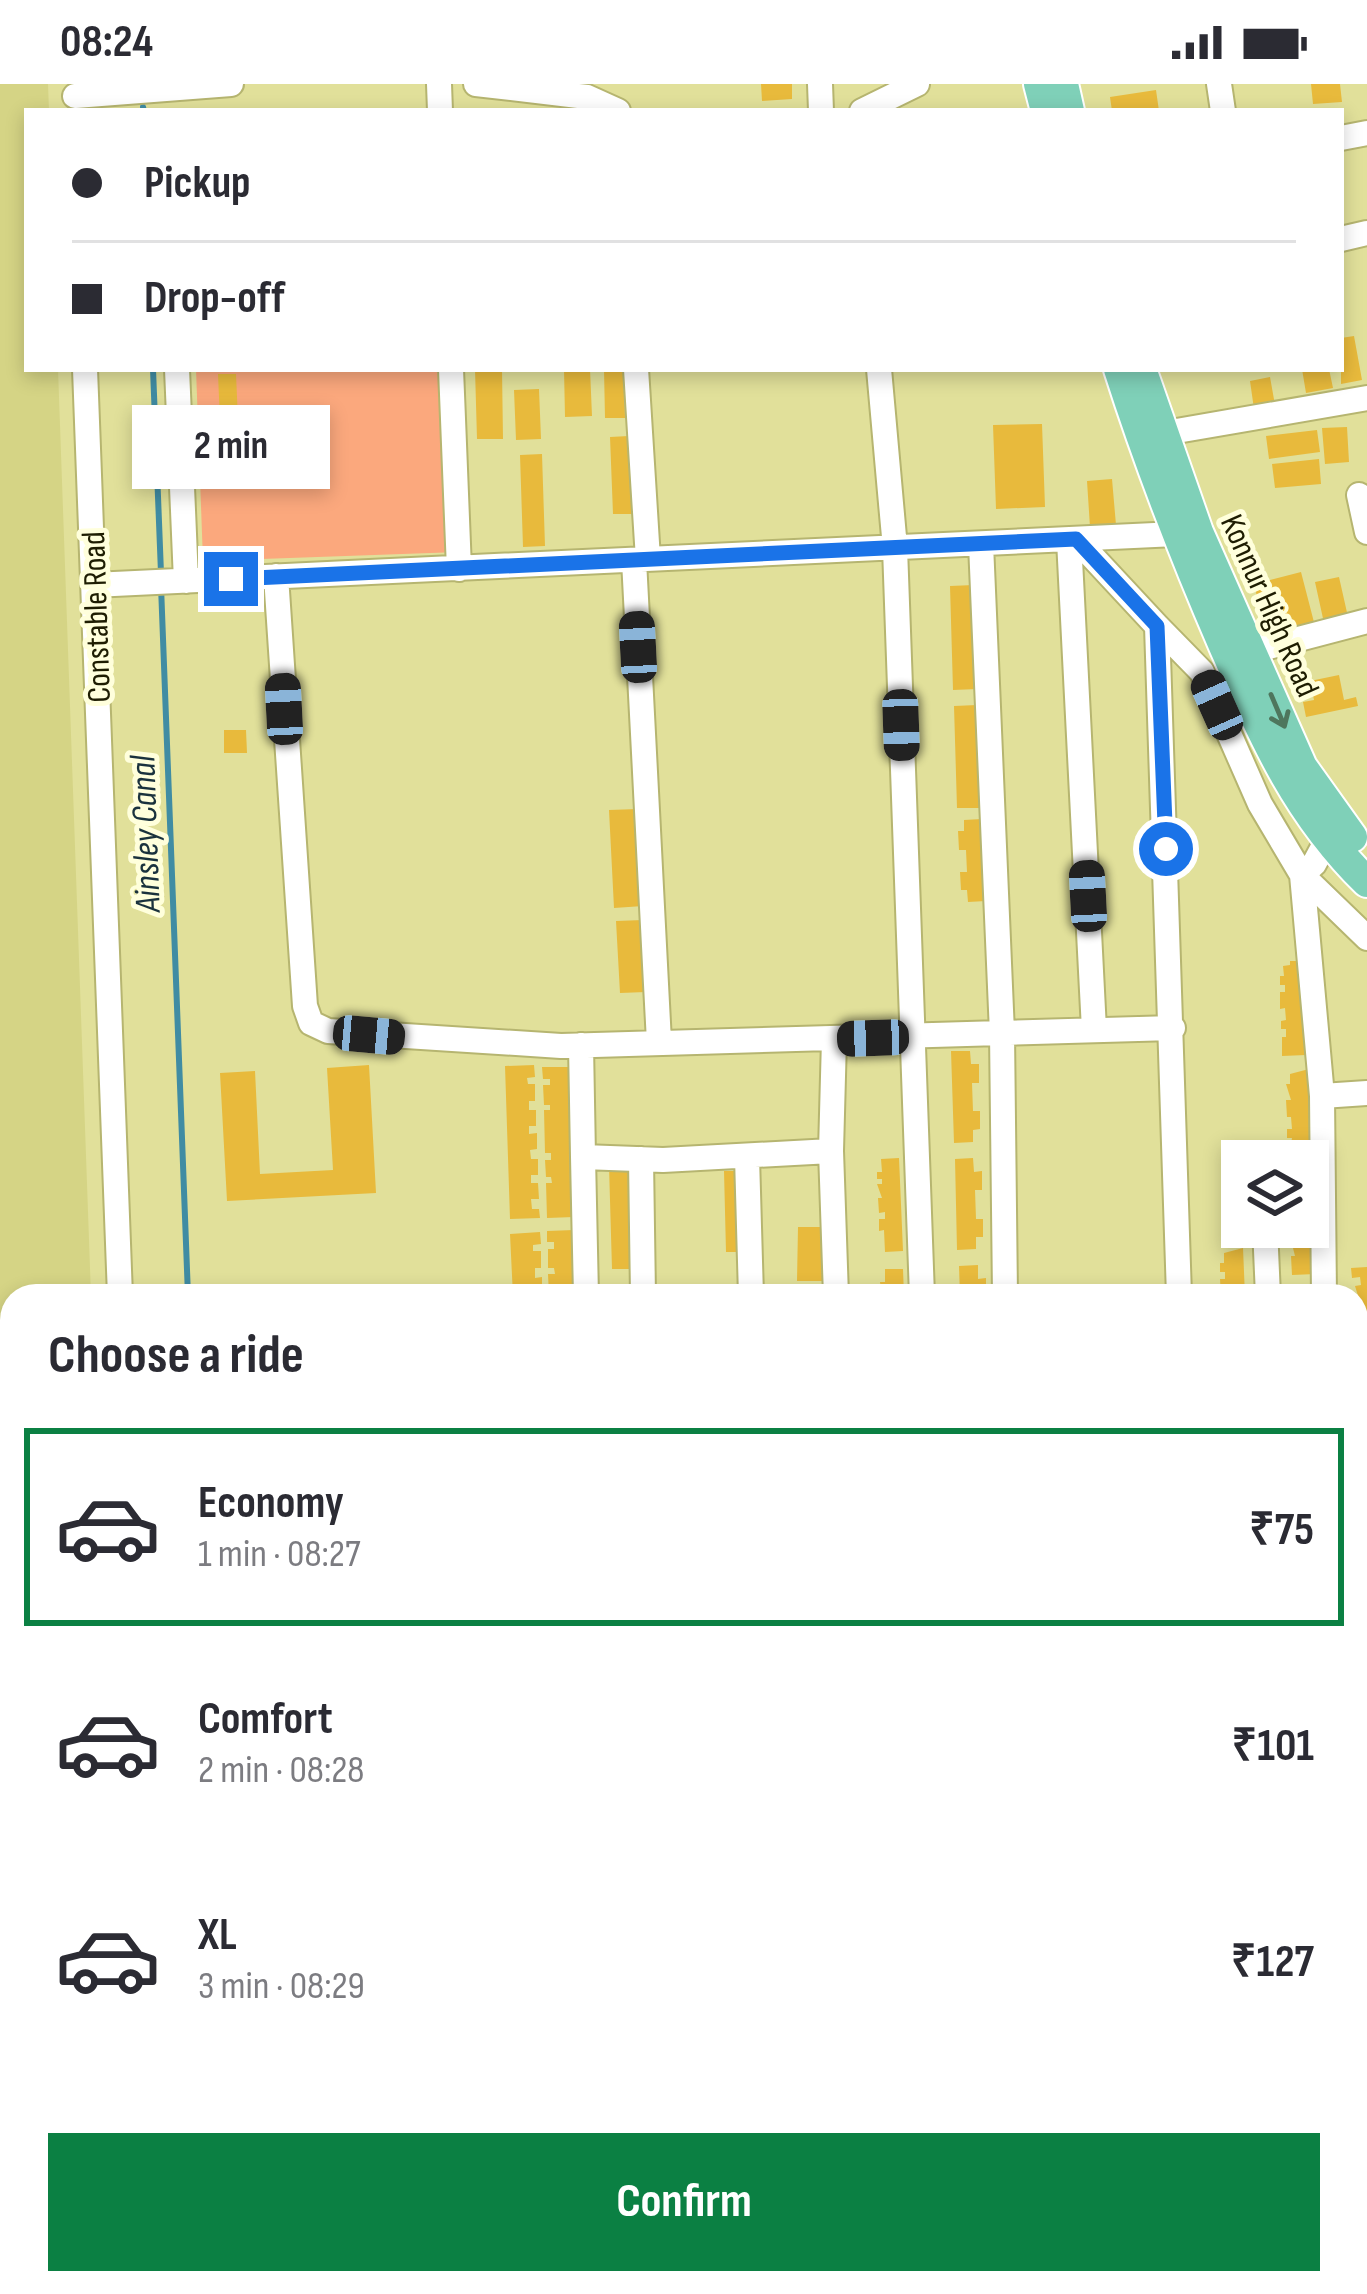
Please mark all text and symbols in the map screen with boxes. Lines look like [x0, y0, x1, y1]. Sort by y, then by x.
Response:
text: 08:24 [60, 15, 153, 70]
text: Pickup [144, 156, 251, 211]
text: Drop-off [144, 271, 285, 326]
callout: 2 min [132, 405, 330, 489]
text: 2 min [194, 423, 268, 470]
street label: Konnur High Road [1211, 509, 1327, 703]
street label: Constable Road [74, 531, 120, 703]
route end [204, 552, 258, 606]
car [618, 610, 658, 684]
car [1186, 665, 1248, 745]
car [264, 672, 304, 746]
car [882, 688, 920, 762]
one-way arrow [1269, 692, 1290, 729]
water label: Ainsley Canal [122, 753, 171, 915]
route start [1139, 822, 1193, 876]
car [1068, 859, 1108, 933]
car [332, 1014, 406, 1056]
car [836, 1019, 910, 1057]
map controls [1221, 1140, 1329, 1248]
button: layers [1221, 1140, 1329, 1248]
text: Choose a ride [48, 1323, 304, 1388]
icon: car [54, 1473, 162, 1581]
text: Economy [198, 1476, 344, 1531]
text: ₹75 [1249, 1503, 1314, 1558]
text: 1 min · 08:27 [198, 1531, 361, 1578]
icon: car [54, 1689, 162, 1797]
text: Comfort [198, 1692, 333, 1747]
text: ₹101 [1232, 1719, 1314, 1774]
text: 2 min · 08:28 [198, 1747, 364, 1794]
icon: car [54, 1905, 162, 2013]
text: XL [198, 1908, 237, 1963]
text: ₹127 [1231, 1935, 1314, 1990]
text: 3 min · 08:29 [198, 1963, 365, 2010]
button: Confirm [48, 2133, 1320, 2271]

